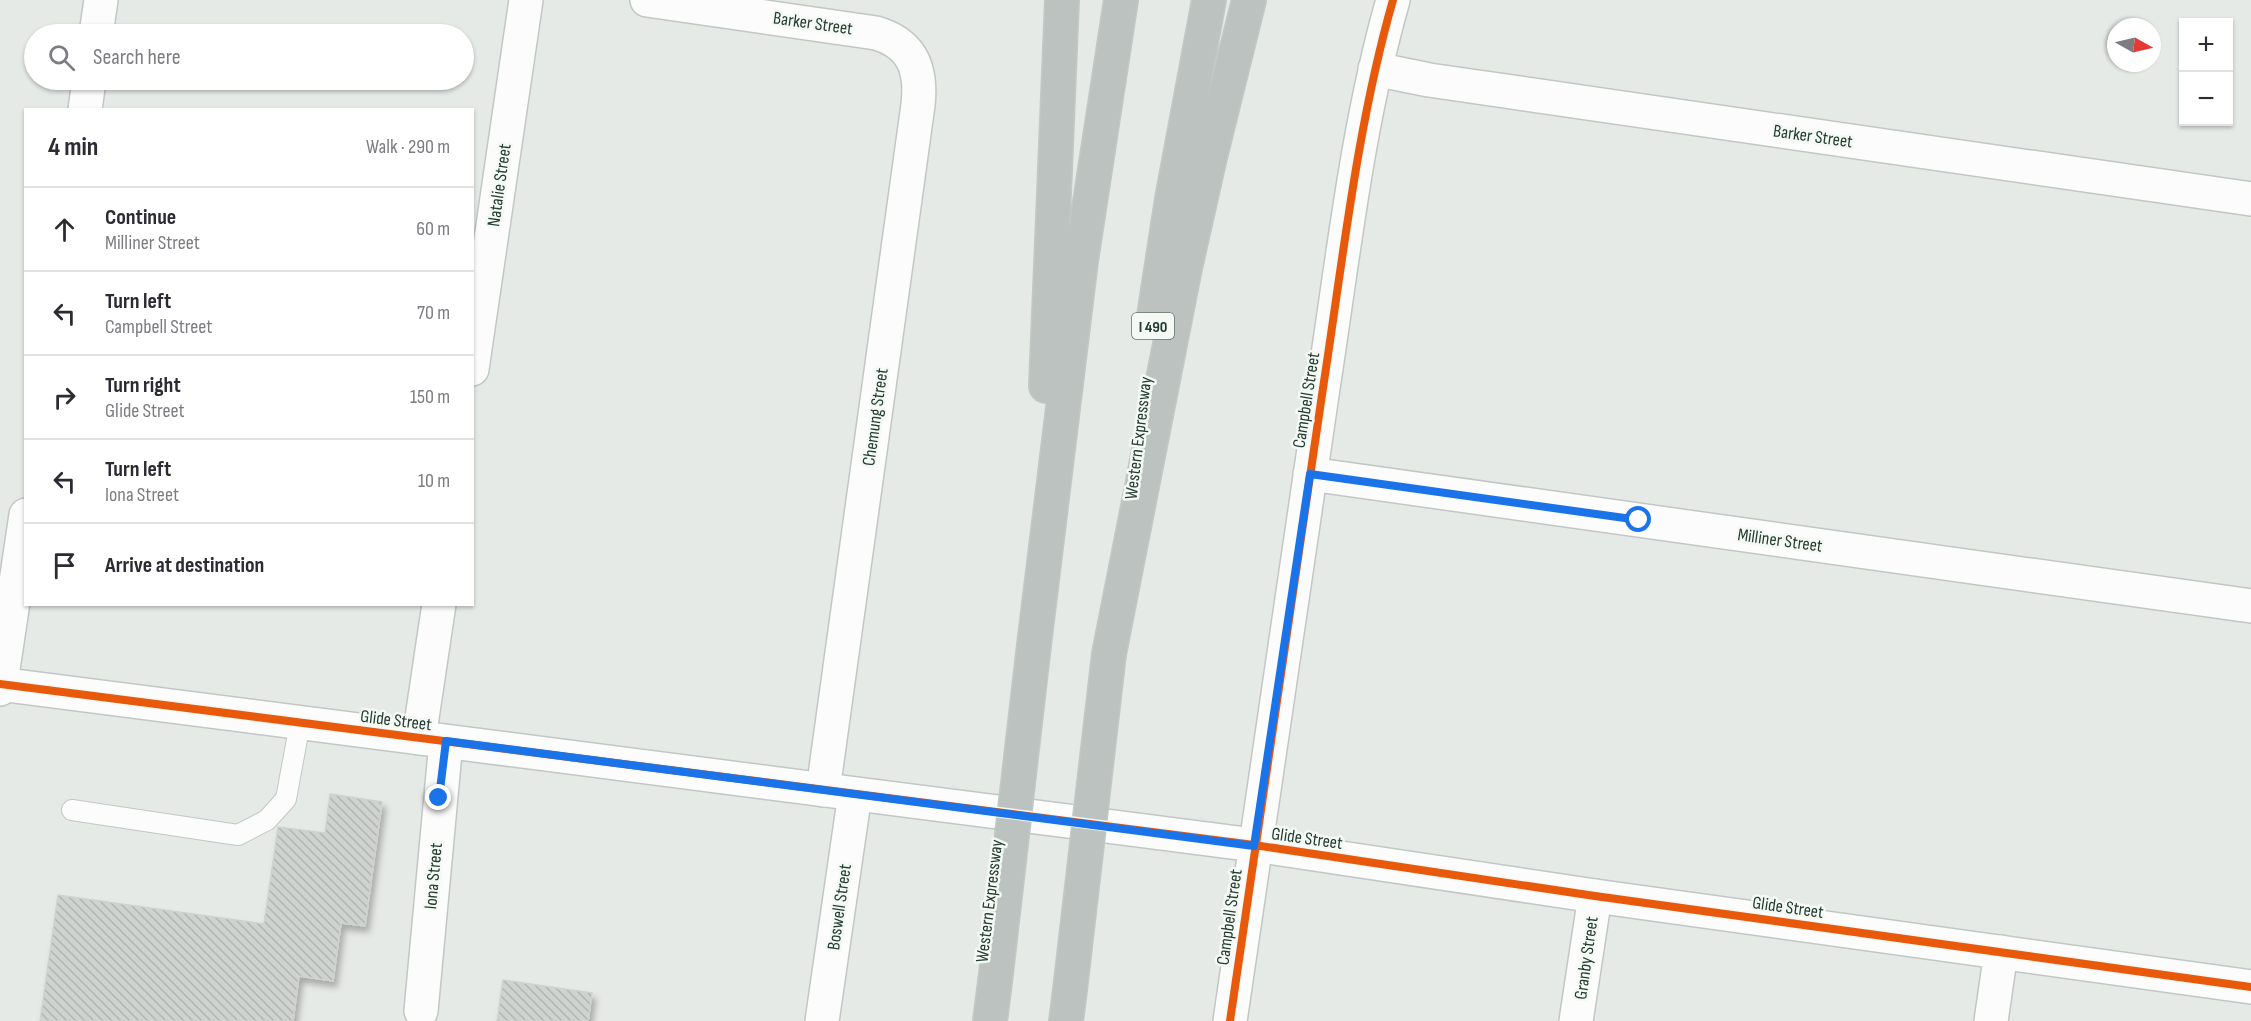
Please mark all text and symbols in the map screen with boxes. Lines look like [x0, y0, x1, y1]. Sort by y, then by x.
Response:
street label: Barker Street [772, 8, 854, 40]
north arrow [2107, 18, 2161, 72]
map controls [2179, 18, 2233, 126]
button: + [2179, 18, 2233, 72]
search box [24, 24, 474, 90]
icon: search [45, 41, 78, 74]
text: Search here [93, 44, 180, 71]
button: − [2179, 72, 2233, 126]
street label: Barker Street [1772, 121, 1854, 153]
text: 4 min [48, 132, 98, 163]
text: Walk · 290 m [366, 135, 450, 159]
street label: Natalie Street [483, 142, 516, 228]
text: Continue [105, 204, 176, 231]
icon: ahead [48, 213, 81, 246]
text: 60 m [416, 217, 450, 241]
text: Milliner Street [105, 231, 200, 255]
text: Turn left [105, 288, 171, 315]
icon: left [48, 297, 81, 330]
text: 70 m [417, 301, 450, 325]
road number: I 490 [1132, 313, 1174, 339]
text: Campbell Street [105, 315, 212, 339]
street label: Campbell Street [1289, 350, 1325, 449]
street label: Chemung Street [858, 366, 893, 467]
text: Turn right [105, 372, 181, 399]
street label: Western Expressway [1121, 375, 1156, 501]
icon: right [48, 381, 81, 414]
text: 150 m [410, 385, 450, 409]
text: Glide Street [105, 399, 185, 423]
text: Turn left [105, 456, 171, 483]
icon: left [48, 465, 81, 498]
text: 10 m [418, 469, 450, 493]
text: Iona Street [105, 483, 179, 507]
route start [1625, 506, 1651, 532]
street label: Milliner Street [1736, 524, 1824, 557]
icon: arrive [48, 549, 81, 582]
text: Arrive at destination [105, 552, 264, 579]
street label: Glide Street [359, 706, 433, 735]
route end [425, 784, 451, 810]
street label: Glide Street [1270, 823, 1344, 854]
street label: Western Expressway [972, 838, 1007, 964]
street label: Iona Street [420, 841, 447, 910]
street label: Boswell Street [823, 862, 856, 951]
street label: Campbell Street [1212, 867, 1247, 966]
street label: Glide Street [1751, 892, 1825, 923]
street label: Granby Street [1570, 915, 1603, 1001]

